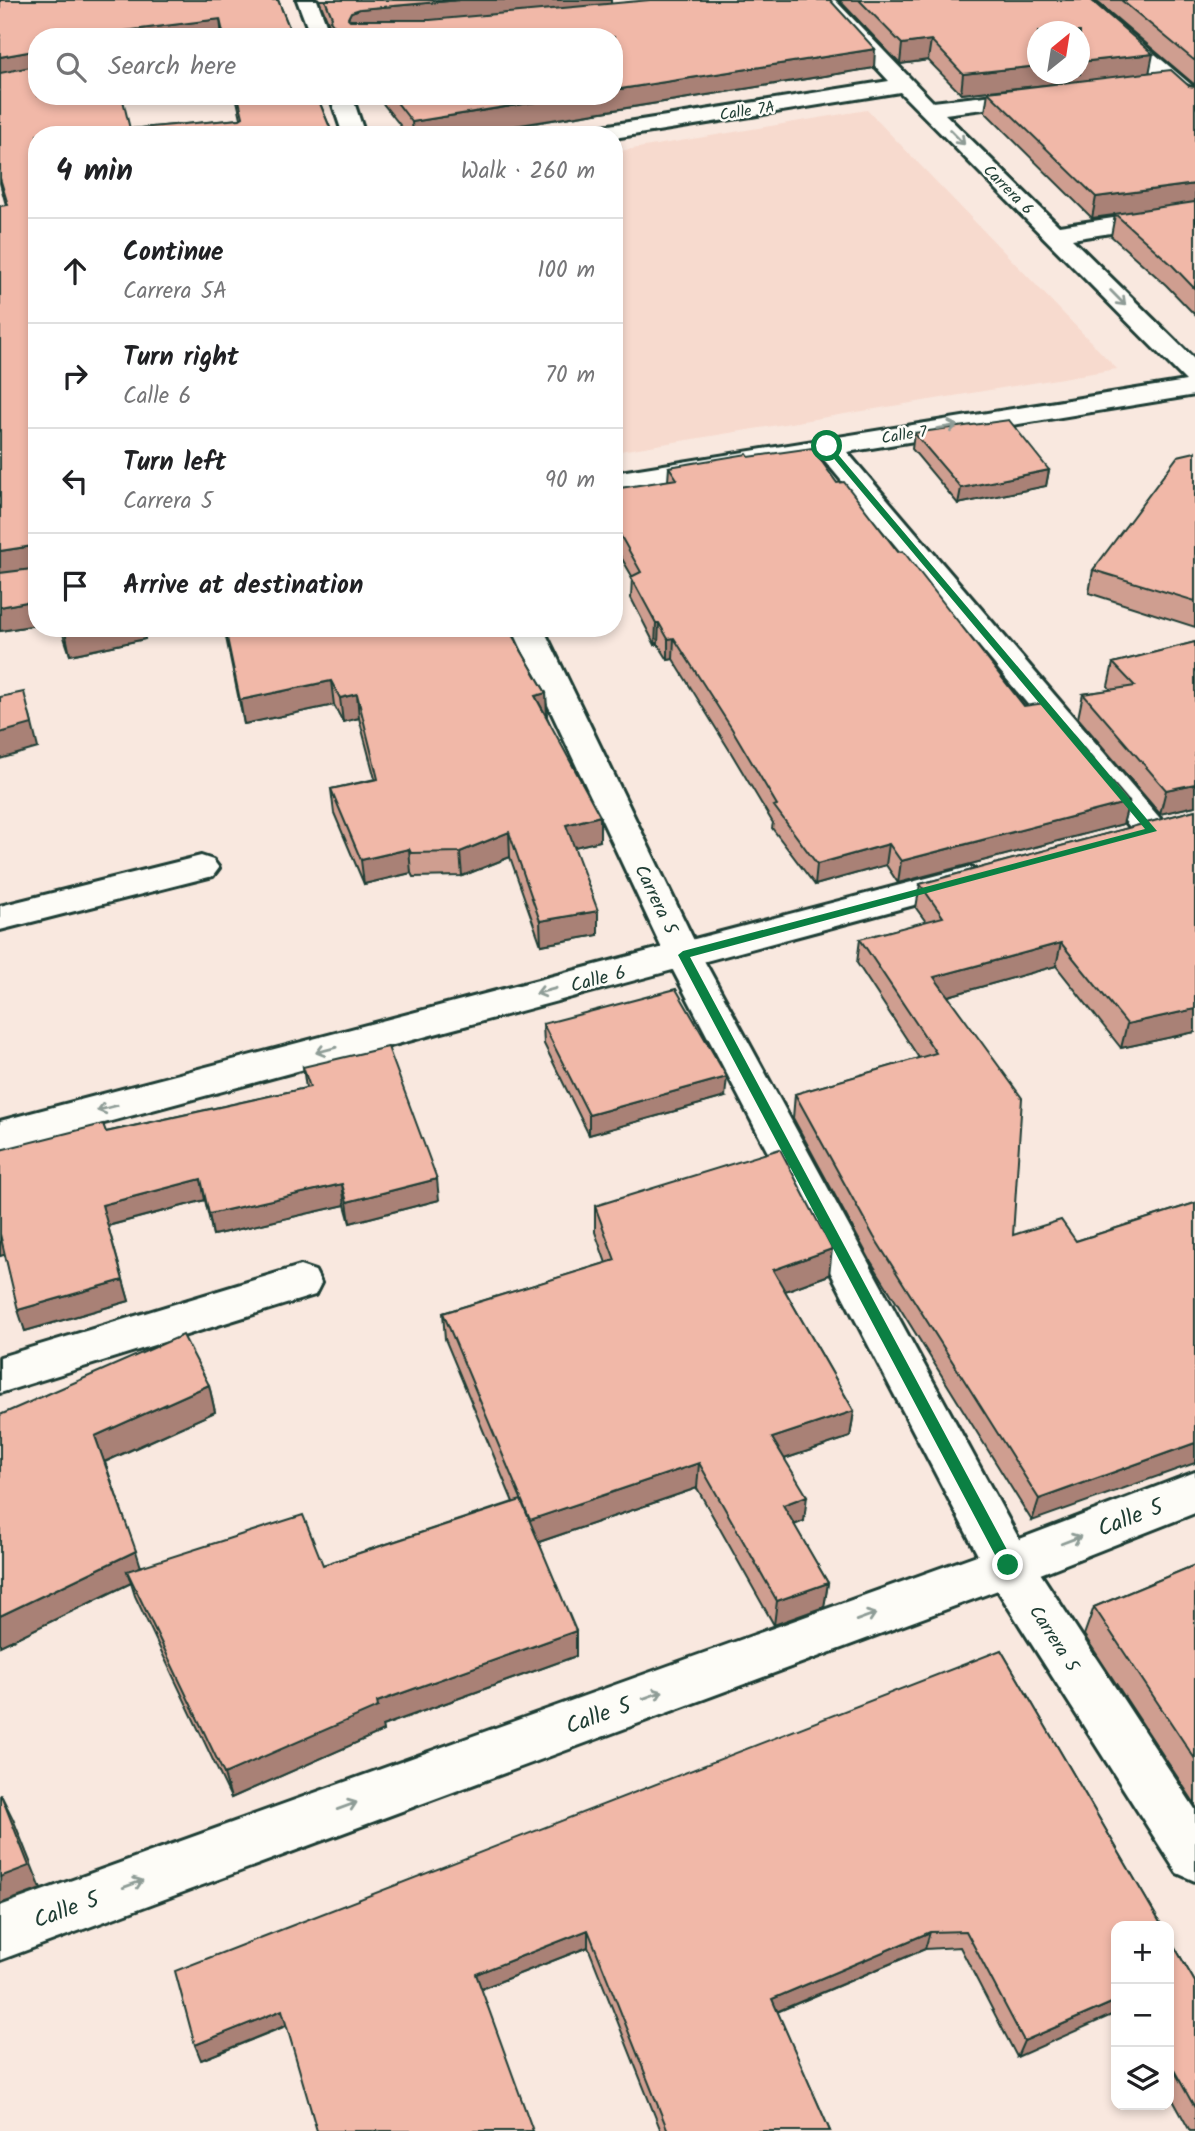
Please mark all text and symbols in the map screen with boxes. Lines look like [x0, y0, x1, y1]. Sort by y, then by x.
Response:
north arrow [1027, 21, 1090, 84]
search box [28, 28, 623, 105]
text: Search here [108, 46, 236, 88]
icon: search [52, 48, 90, 86]
street label: Calle 7A [718, 95, 777, 128]
one-way arrow [948, 129, 965, 146]
text: 4 min [56, 148, 133, 196]
text: Walk · 260 m [461, 154, 595, 190]
street label: Carrera 6 [977, 159, 1039, 221]
text: Continue [123, 232, 224, 274]
icon: ahead [56, 252, 94, 290]
text: 100 m [537, 253, 595, 289]
text: Carrera 5A [123, 274, 227, 310]
one-way arrow [1109, 289, 1126, 306]
text: Turn right [123, 337, 239, 379]
icon: right [56, 357, 94, 395]
text: 70 m [545, 358, 595, 394]
text: Calle 6 [123, 379, 191, 415]
street label: Calle 7 [880, 419, 929, 451]
one-way arrow [935, 420, 958, 433]
route start [811, 430, 842, 461]
text: Turn left [123, 442, 226, 484]
icon: left [56, 462, 94, 500]
text: 90 m [545, 463, 595, 499]
text: Carrera 5 [123, 484, 213, 520]
text: Arrive at destination [123, 565, 363, 607]
icon: arrive [56, 567, 94, 605]
street label: Carrera 5 [625, 860, 686, 942]
street label: Calle 6 [567, 958, 630, 1002]
one-way arrow [536, 985, 558, 998]
one-way arrow [316, 1044, 338, 1057]
one-way arrow [96, 1102, 118, 1115]
street label: Calle 5 [1093, 1489, 1170, 1548]
one-way arrow [1060, 1533, 1082, 1546]
route end [992, 1549, 1023, 1580]
street label: Carrera 5 [1020, 1600, 1087, 1680]
one-way arrow [855, 1610, 877, 1622]
street label: Calle 5 [561, 1688, 638, 1745]
one-way arrow [641, 1688, 663, 1700]
one-way arrow [335, 1799, 357, 1811]
one-way arrow [122, 1877, 144, 1889]
street label: Calle 5 [29, 1882, 106, 1939]
map controls [1111, 1921, 1174, 2110]
button: + [1111, 1921, 1174, 1984]
button: − [1111, 1984, 1174, 2047]
button: layers [1111, 2047, 1174, 2110]

